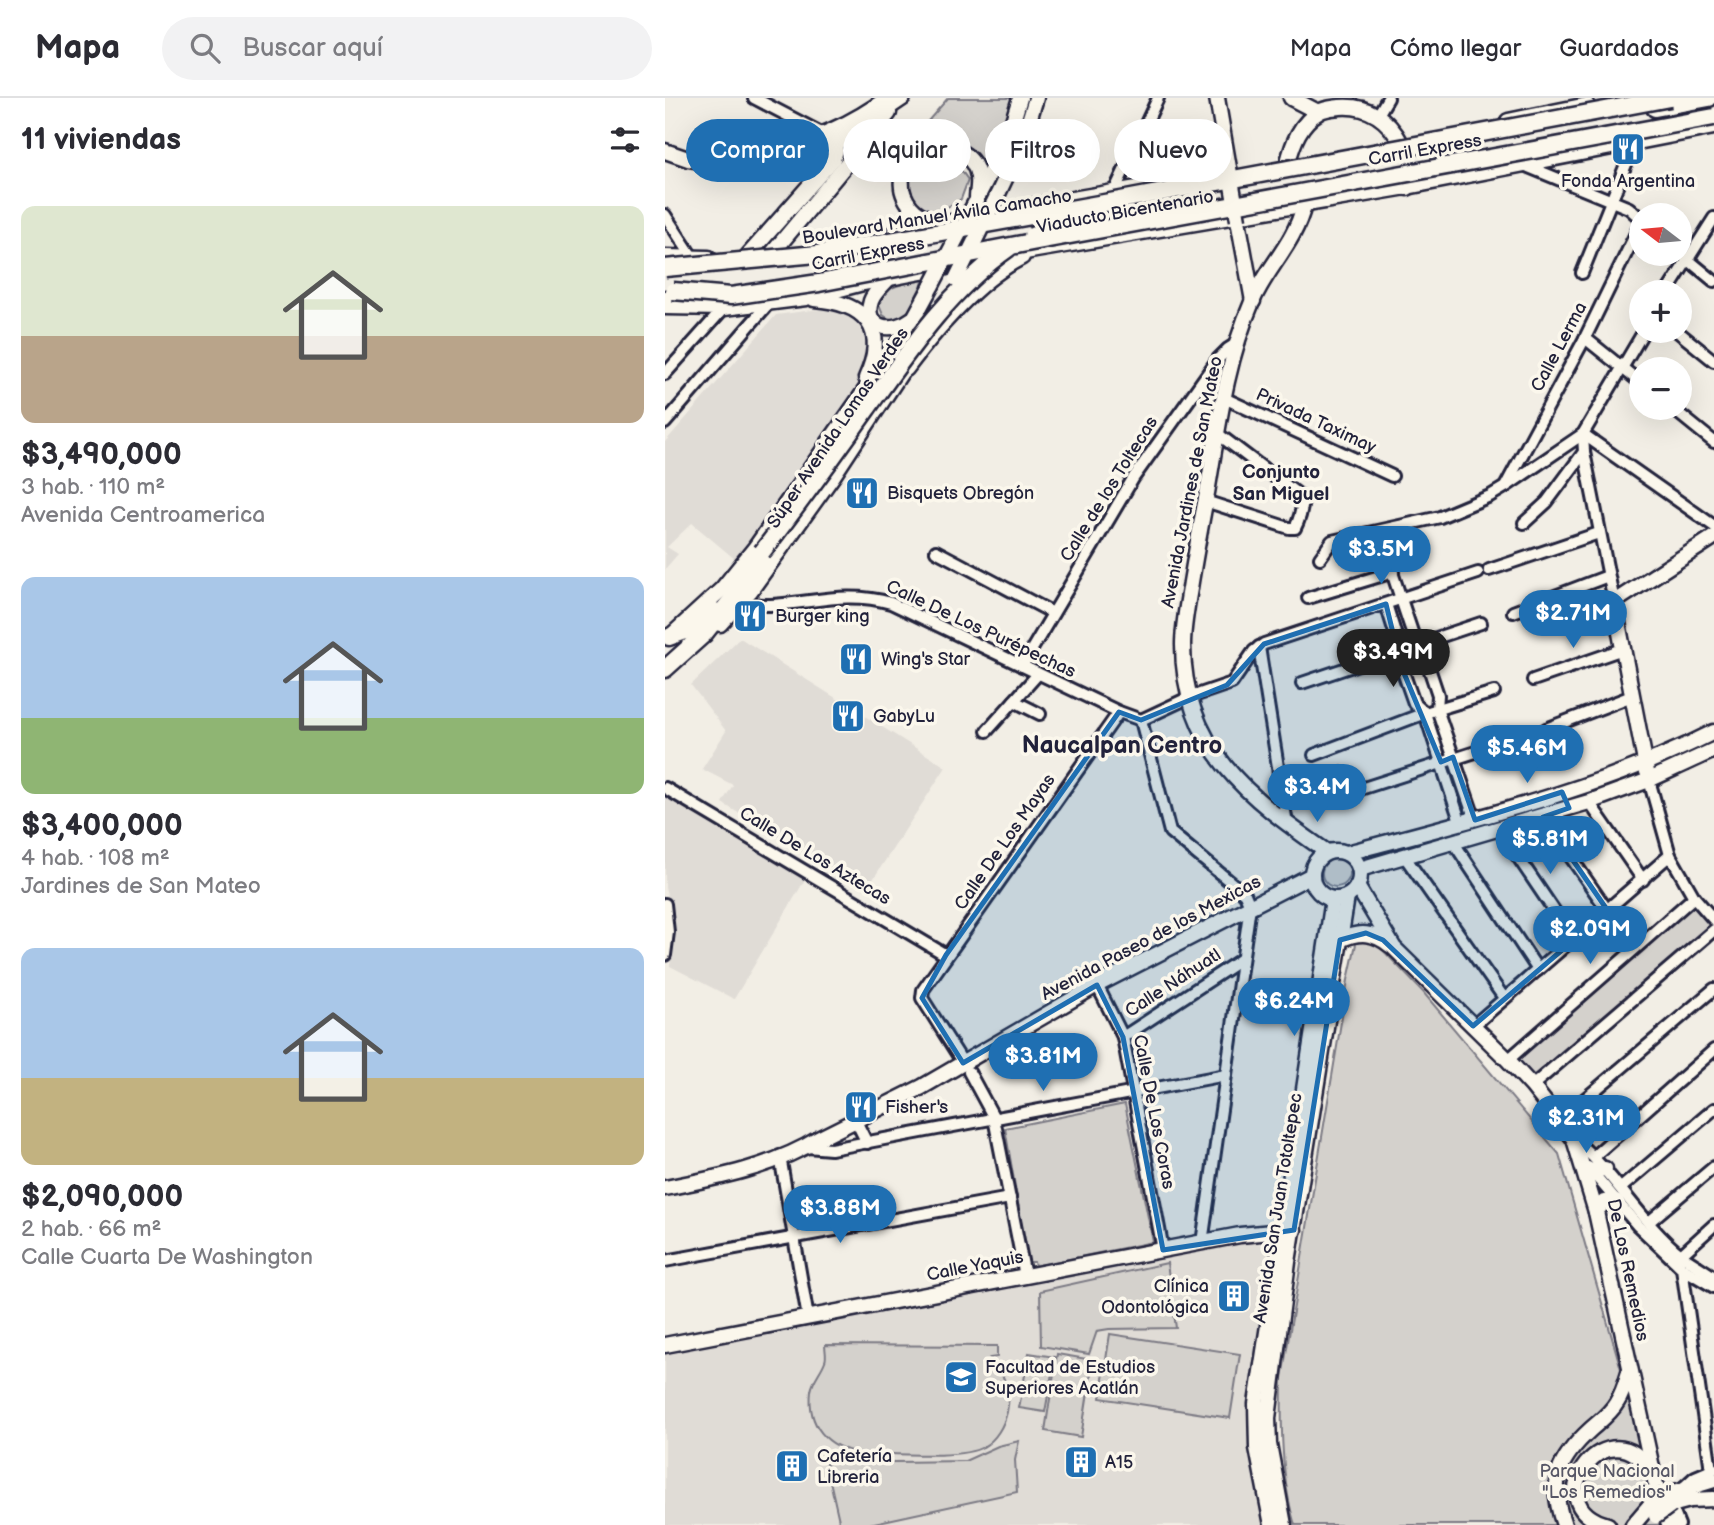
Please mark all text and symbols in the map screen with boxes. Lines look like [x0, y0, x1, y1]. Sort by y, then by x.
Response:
search box [162, 17, 652, 80]
text: Mapa [35, 28, 120, 68]
icon: search [186, 29, 224, 67]
text: Buscar aquí [242, 33, 383, 64]
text: Mapa [1290, 34, 1352, 63]
text: Cómo llegar [1390, 34, 1521, 63]
text: Guardados [1559, 34, 1679, 63]
chip: Comprar [686, 119, 829, 182]
chip: Alquilar [843, 119, 971, 182]
chip: Filtros [985, 119, 1100, 182]
chip: Nuevo [1114, 119, 1232, 182]
icon: filters [606, 121, 644, 159]
text: 11 viviendas [21, 122, 181, 158]
street label: Carril Express [1367, 130, 1483, 170]
restaurant icon: Fonda Argentina [1609, 130, 1647, 168]
place label: Fonda Argentina [1561, 171, 1695, 192]
street label: Boulevard Manuel Ávila Camacho [800, 183, 1073, 249]
street label: Viaducto Bicentenario [1035, 186, 1215, 238]
north arrow [1629, 203, 1692, 266]
map controls [1629, 203, 1692, 420]
street label: Carril Express [810, 233, 926, 275]
icon: home [270, 252, 396, 378]
button: + [1629, 280, 1692, 343]
street label: Calle Lerma [1527, 299, 1591, 395]
street label: Súper Avenida Lomas Verdes [763, 324, 913, 532]
street label: Avenida Jardines de San Mateo [1157, 354, 1227, 610]
button: − [1629, 357, 1692, 420]
street label: Privada Taximay [1253, 384, 1380, 458]
street label: Calle de los Toltecas [1056, 413, 1162, 565]
text: $3,490,000 [21, 437, 182, 473]
district label: Conjunto San Miguel [1233, 461, 1329, 506]
text: 3 hab. · 110 m² [21, 473, 165, 501]
restaurant icon: Bisquets Obregón [843, 474, 881, 512]
place label: Bisquets Obregón [887, 483, 1034, 504]
text: Avenida Centroamerica [21, 501, 265, 529]
pin: $3.5M [1332, 526, 1430, 586]
text: $3.5M [1348, 535, 1414, 563]
street label: Calle De Los Purépechas [883, 576, 1079, 682]
pin: $2.71M [1516, 590, 1630, 650]
restaurant icon: Burger king [731, 597, 769, 635]
text: $2.71M [1535, 599, 1611, 627]
place label: Burger king [775, 606, 870, 627]
icon: home [270, 623, 396, 749]
pin: $3.49M [1336, 630, 1450, 689]
text: $3.49M [1353, 638, 1433, 666]
restaurant icon: Wing's Star [837, 640, 875, 678]
place label: Wing's Star [881, 649, 971, 670]
restaurant icon: GabyLu [829, 697, 867, 735]
place label: GabyLu [873, 706, 935, 727]
pin: $5.46M [1470, 726, 1584, 785]
district label: Naucalpan Centro [1022, 731, 1222, 760]
text: $5.46M [1487, 734, 1567, 762]
pin: $3.4M [1268, 764, 1366, 824]
street label: Calle De Los Mayas [950, 770, 1060, 914]
text: $3.4M [1283, 773, 1351, 801]
street label: Calle De Los Aztecas [736, 803, 894, 909]
text: $3,400,000 [21, 808, 183, 844]
pin: $5.81M [1493, 816, 1607, 876]
text: $5.81M [1512, 825, 1588, 853]
text: 4 hab. · 108 m² [21, 844, 170, 872]
street label: Avenida Paseo de los Mexicas [1038, 871, 1265, 1005]
text: Jardines de San Mateo [21, 872, 261, 900]
pin: $2.09M [1533, 906, 1647, 966]
text: $2.09M [1549, 915, 1631, 943]
street label: Calle Náhuatl [1121, 944, 1225, 1022]
pin: $6.24M [1237, 978, 1351, 1038]
text: $6.24M [1254, 987, 1334, 1015]
icon: home [270, 994, 396, 1120]
street label: Calle De Los Coras [1129, 1033, 1179, 1191]
pin: $3.81M [986, 1034, 1100, 1093]
text: $3.81M [1005, 1042, 1081, 1070]
restaurant icon: Fisher's [842, 1088, 880, 1126]
street label: Avenida San Juan Totoltepec [1249, 1091, 1307, 1325]
pin: $2.31M [1529, 1096, 1643, 1155]
place label: Fisher's [885, 1097, 948, 1118]
text: $2.31M [1548, 1104, 1624, 1132]
text: $2,090,000 [21, 1179, 183, 1215]
pin: $3.88M [783, 1186, 897, 1245]
text: $3.88M [799, 1194, 881, 1222]
street label: De Los Remedios [1603, 1197, 1653, 1343]
text: 2 hab. · 66 m² [21, 1215, 161, 1243]
text: Calle Cuarta De Washington [21, 1243, 313, 1271]
street label: Calle Yaquis [925, 1246, 1025, 1286]
place label: Clínica Odontológica [1101, 1276, 1209, 1318]
building icon: Clínica Odontológica [1215, 1277, 1253, 1315]
place label: Facultad de Estudios Superiores Acatlán [985, 1357, 1155, 1399]
school or university icon: Facultad de Estudios Superiores Acatlán [942, 1358, 980, 1396]
building icon: A15 [1062, 1443, 1100, 1481]
place label: Cafetería Libreria [817, 1446, 892, 1488]
building icon: Cafetería Libreria [773, 1447, 811, 1485]
place label: A15 [1105, 1452, 1133, 1473]
park label: Parque Nacional "Los Remedios" [1539, 1461, 1675, 1503]

